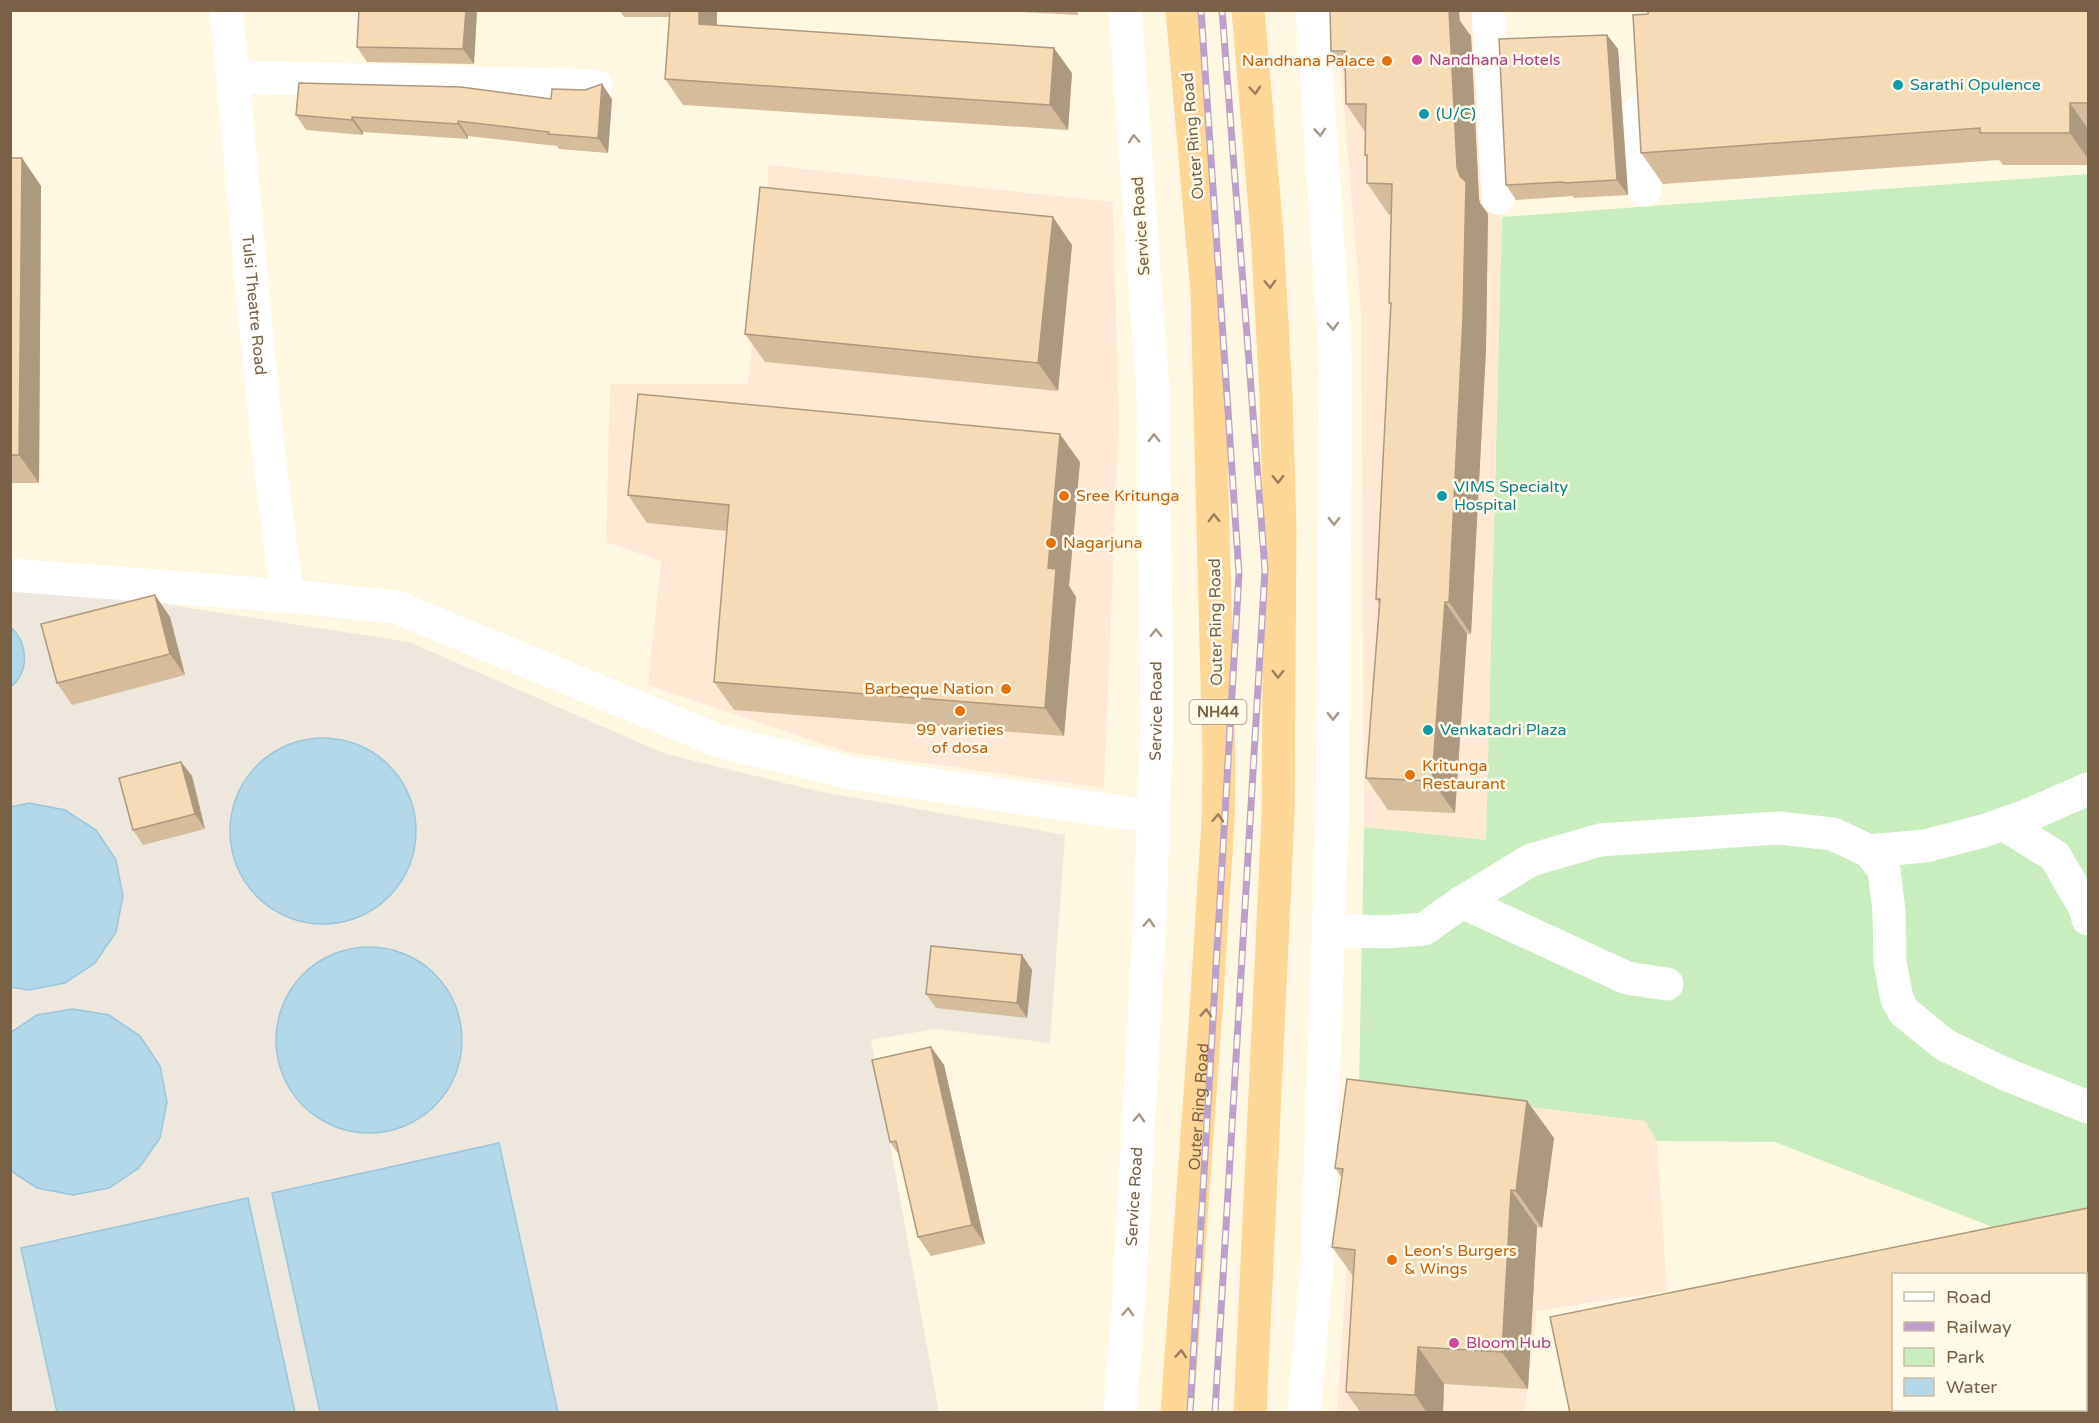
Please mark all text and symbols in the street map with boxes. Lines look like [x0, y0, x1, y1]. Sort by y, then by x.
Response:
place label: Nandhana Hotels [1429, 50, 1561, 70]
place label: Nandhana Palace [1242, 51, 1375, 71]
marker: Nandhana Hotels [1410, 53, 1424, 67]
marker: Nandhana Palace [1380, 54, 1394, 68]
street label: Outer Ring Road [1177, 72, 1209, 200]
place label: Sarathi Opulence [1910, 75, 2041, 95]
marker: Sarathi Opulence [1891, 78, 1905, 92]
one-way arrow [1248, 85, 1261, 94]
place label: (U/C) [1436, 104, 1476, 124]
marker: (U/C) [1417, 107, 1431, 121]
one-way arrow [1314, 127, 1327, 136]
one-way arrow [1128, 134, 1141, 143]
street label: Service Road [1128, 176, 1154, 276]
street label: Tulsi Theatre Road [237, 234, 270, 376]
one-way arrow [1264, 280, 1277, 289]
one-way arrow [1327, 322, 1340, 331]
one-way arrow [1148, 433, 1160, 442]
one-way arrow [1272, 474, 1285, 483]
place label: VIMS Specialty Hospital [1454, 477, 1569, 515]
place label: Sree Kritunga [1076, 486, 1179, 506]
marker: Sree Kritunga [1057, 489, 1071, 503]
marker: VIMS Specialty Hospital [1435, 489, 1449, 503]
one-way arrow [1208, 514, 1220, 523]
one-way arrow [1328, 517, 1340, 526]
place label: Nagarjuna [1063, 533, 1143, 553]
marker: Nagarjuna [1044, 536, 1058, 550]
street label: Outer Ring Road [1205, 558, 1227, 686]
one-way arrow [1150, 628, 1162, 637]
street label: Service Road [1146, 661, 1167, 761]
one-way arrow [1272, 669, 1285, 678]
place label: Barbeque Nation [864, 679, 994, 699]
marker: Barbeque Nation [999, 682, 1013, 696]
road number: NH44 [1190, 700, 1246, 724]
marker: 99 varieties of dosa [953, 704, 967, 718]
one-way arrow [1326, 712, 1339, 721]
place label: 99 varieties of dosa [916, 720, 1004, 758]
place label: Venkatadri Plaza [1440, 720, 1566, 740]
marker: Venkatadri Plaza [1421, 723, 1435, 737]
place label: Kritunga Restaurant [1422, 756, 1506, 794]
marker: Kritunga Restaurant [1403, 768, 1417, 782]
one-way arrow [1211, 814, 1224, 823]
one-way arrow [1143, 918, 1156, 927]
one-way arrow [1199, 1009, 1212, 1018]
street label: Outer Ring Road [1184, 1042, 1214, 1171]
one-way arrow [1132, 1113, 1145, 1122]
street label: Service Road [1122, 1146, 1147, 1247]
place label: Leon's Burgers & Wings [1404, 1241, 1517, 1279]
marker: Leon's Burgers & Wings [1385, 1253, 1399, 1267]
legend [1892, 1273, 2087, 1411]
text: Road [1946, 1286, 1991, 1308]
one-way arrow [1121, 1308, 1134, 1317]
text: Railway [1946, 1316, 2012, 1338]
place label: Bloom Hub [1466, 1333, 1551, 1353]
marker: Bloom Hub [1447, 1336, 1461, 1350]
text: Park [1946, 1346, 1985, 1368]
one-way arrow [1174, 1350, 1187, 1359]
text: Water [1946, 1376, 1997, 1398]

